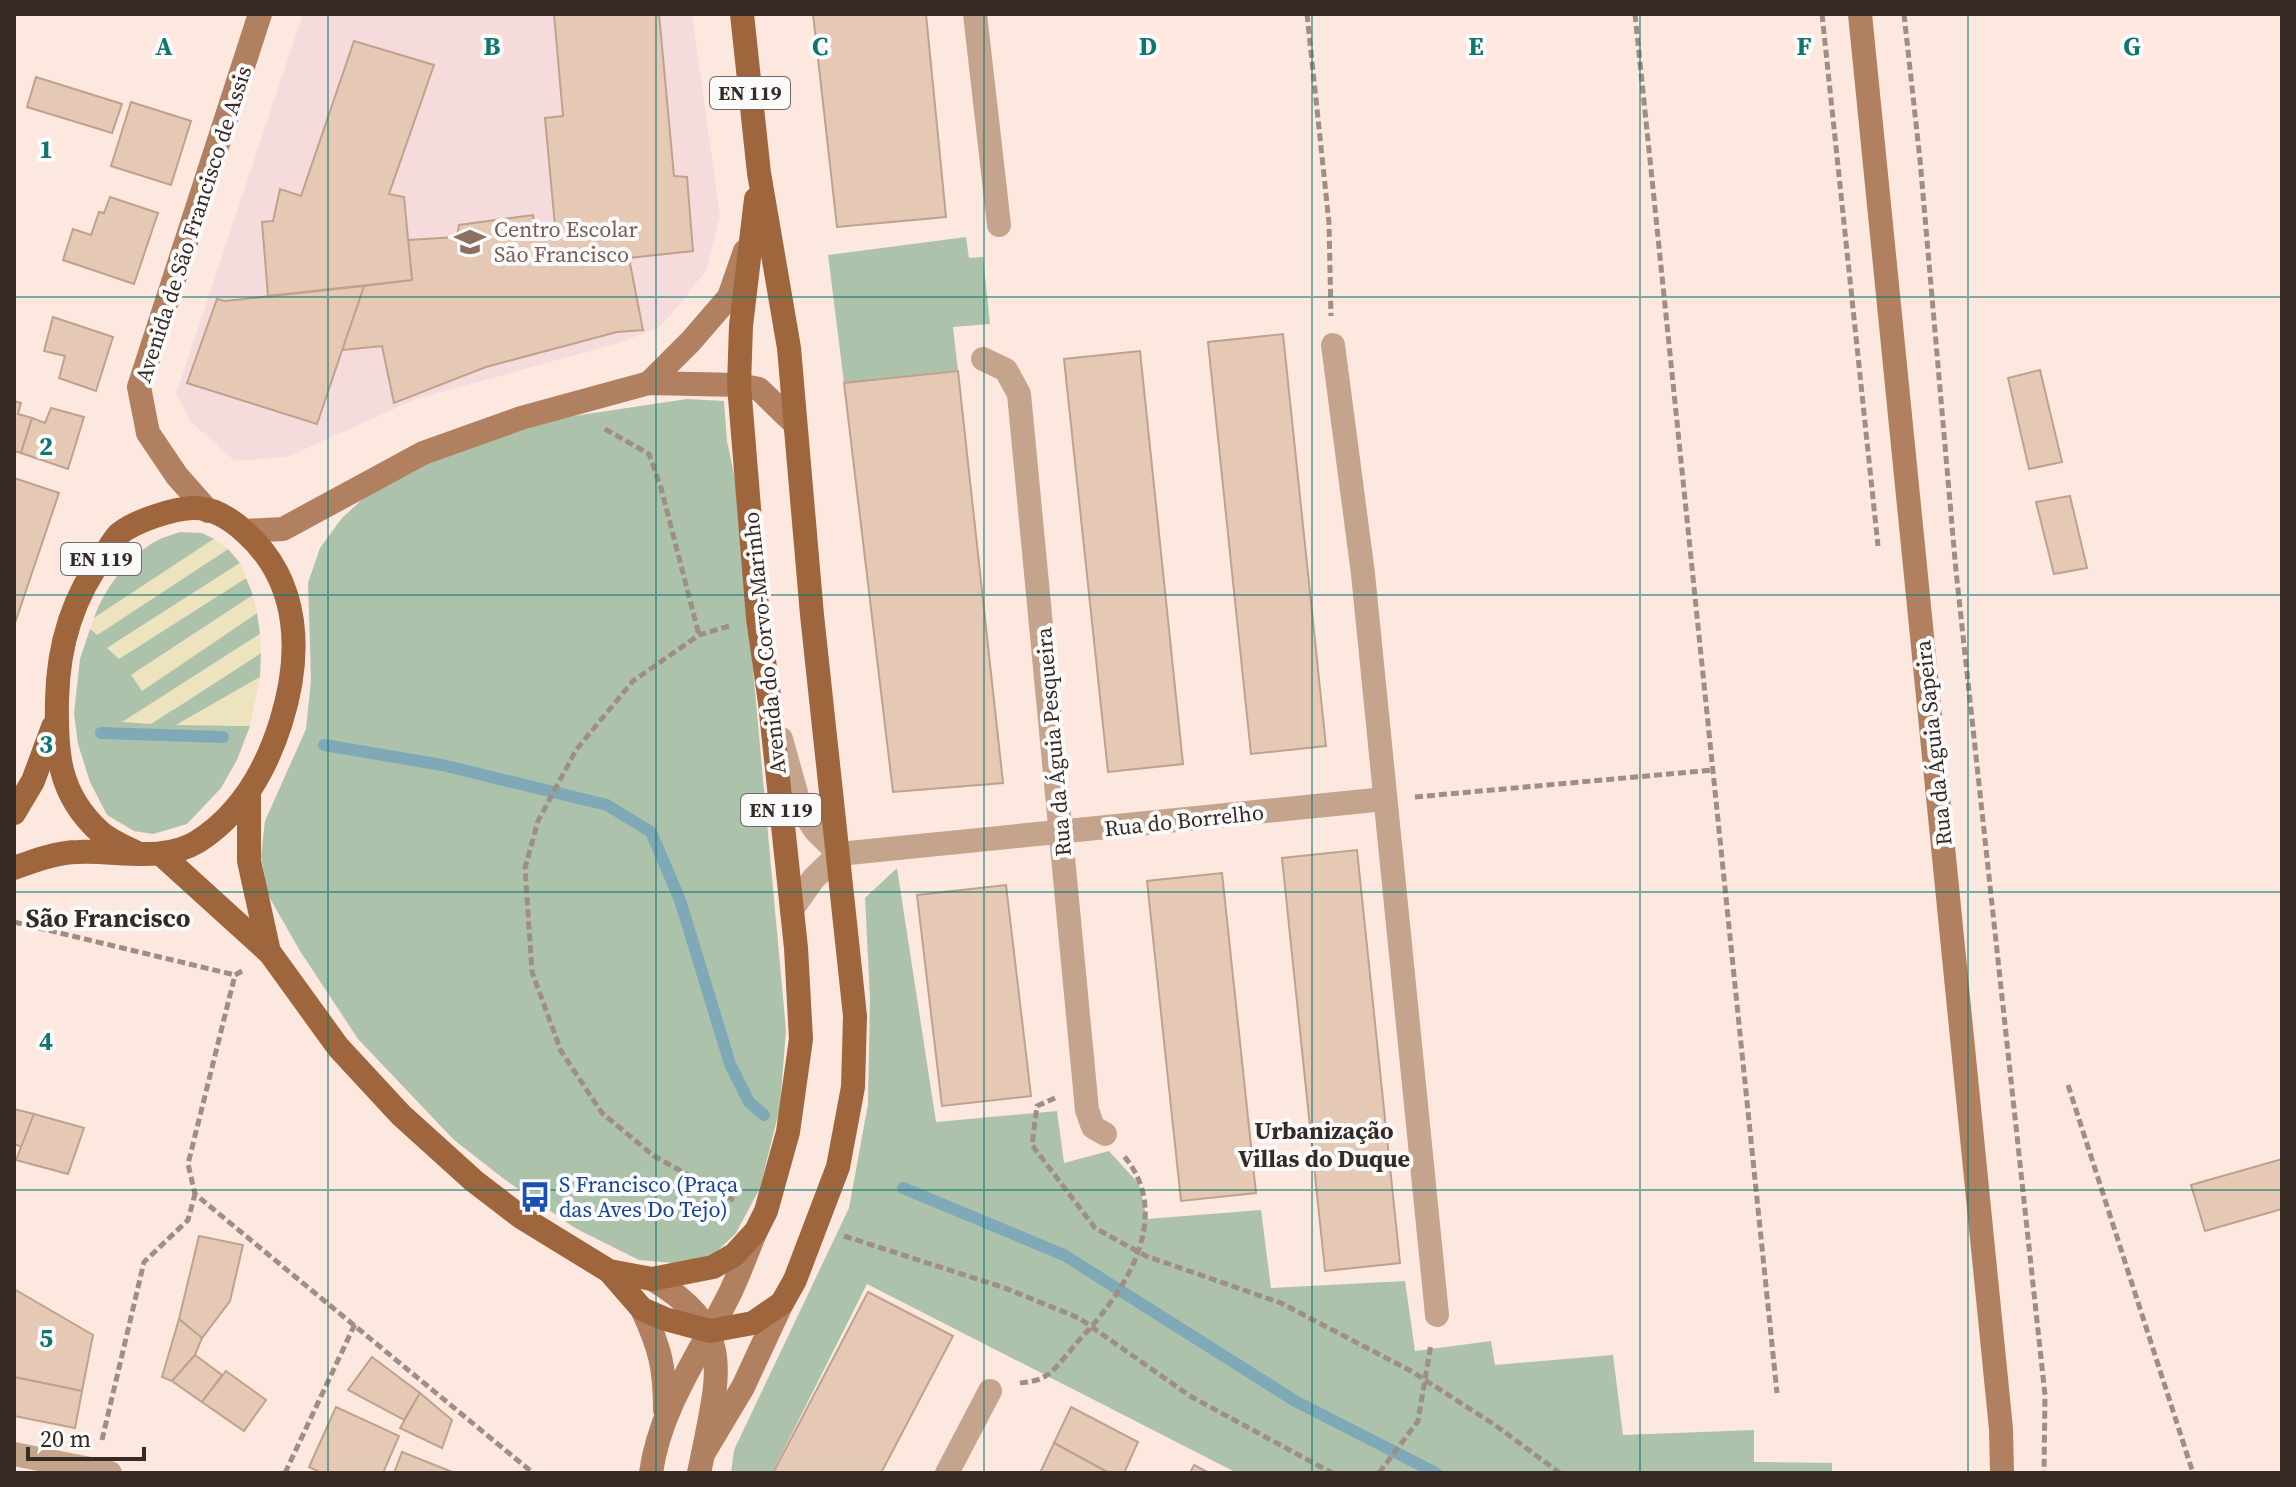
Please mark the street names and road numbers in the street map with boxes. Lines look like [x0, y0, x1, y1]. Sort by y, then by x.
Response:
street label: Avenida de São Francisco de Assis [128, 62, 258, 386]
road number: EN 119 [710, 77, 790, 109]
street label: Avenida do Corvo-Marinho [735, 510, 793, 776]
road number: EN 119 [61, 543, 141, 575]
street label: Rua da Águia Pesqueira [1028, 625, 1078, 858]
street label: Rua da Águia Sapeira [1907, 638, 1959, 847]
road number: EN 119 [741, 794, 821, 826]
street label: Rua do Borrelho [1103, 797, 1265, 843]

